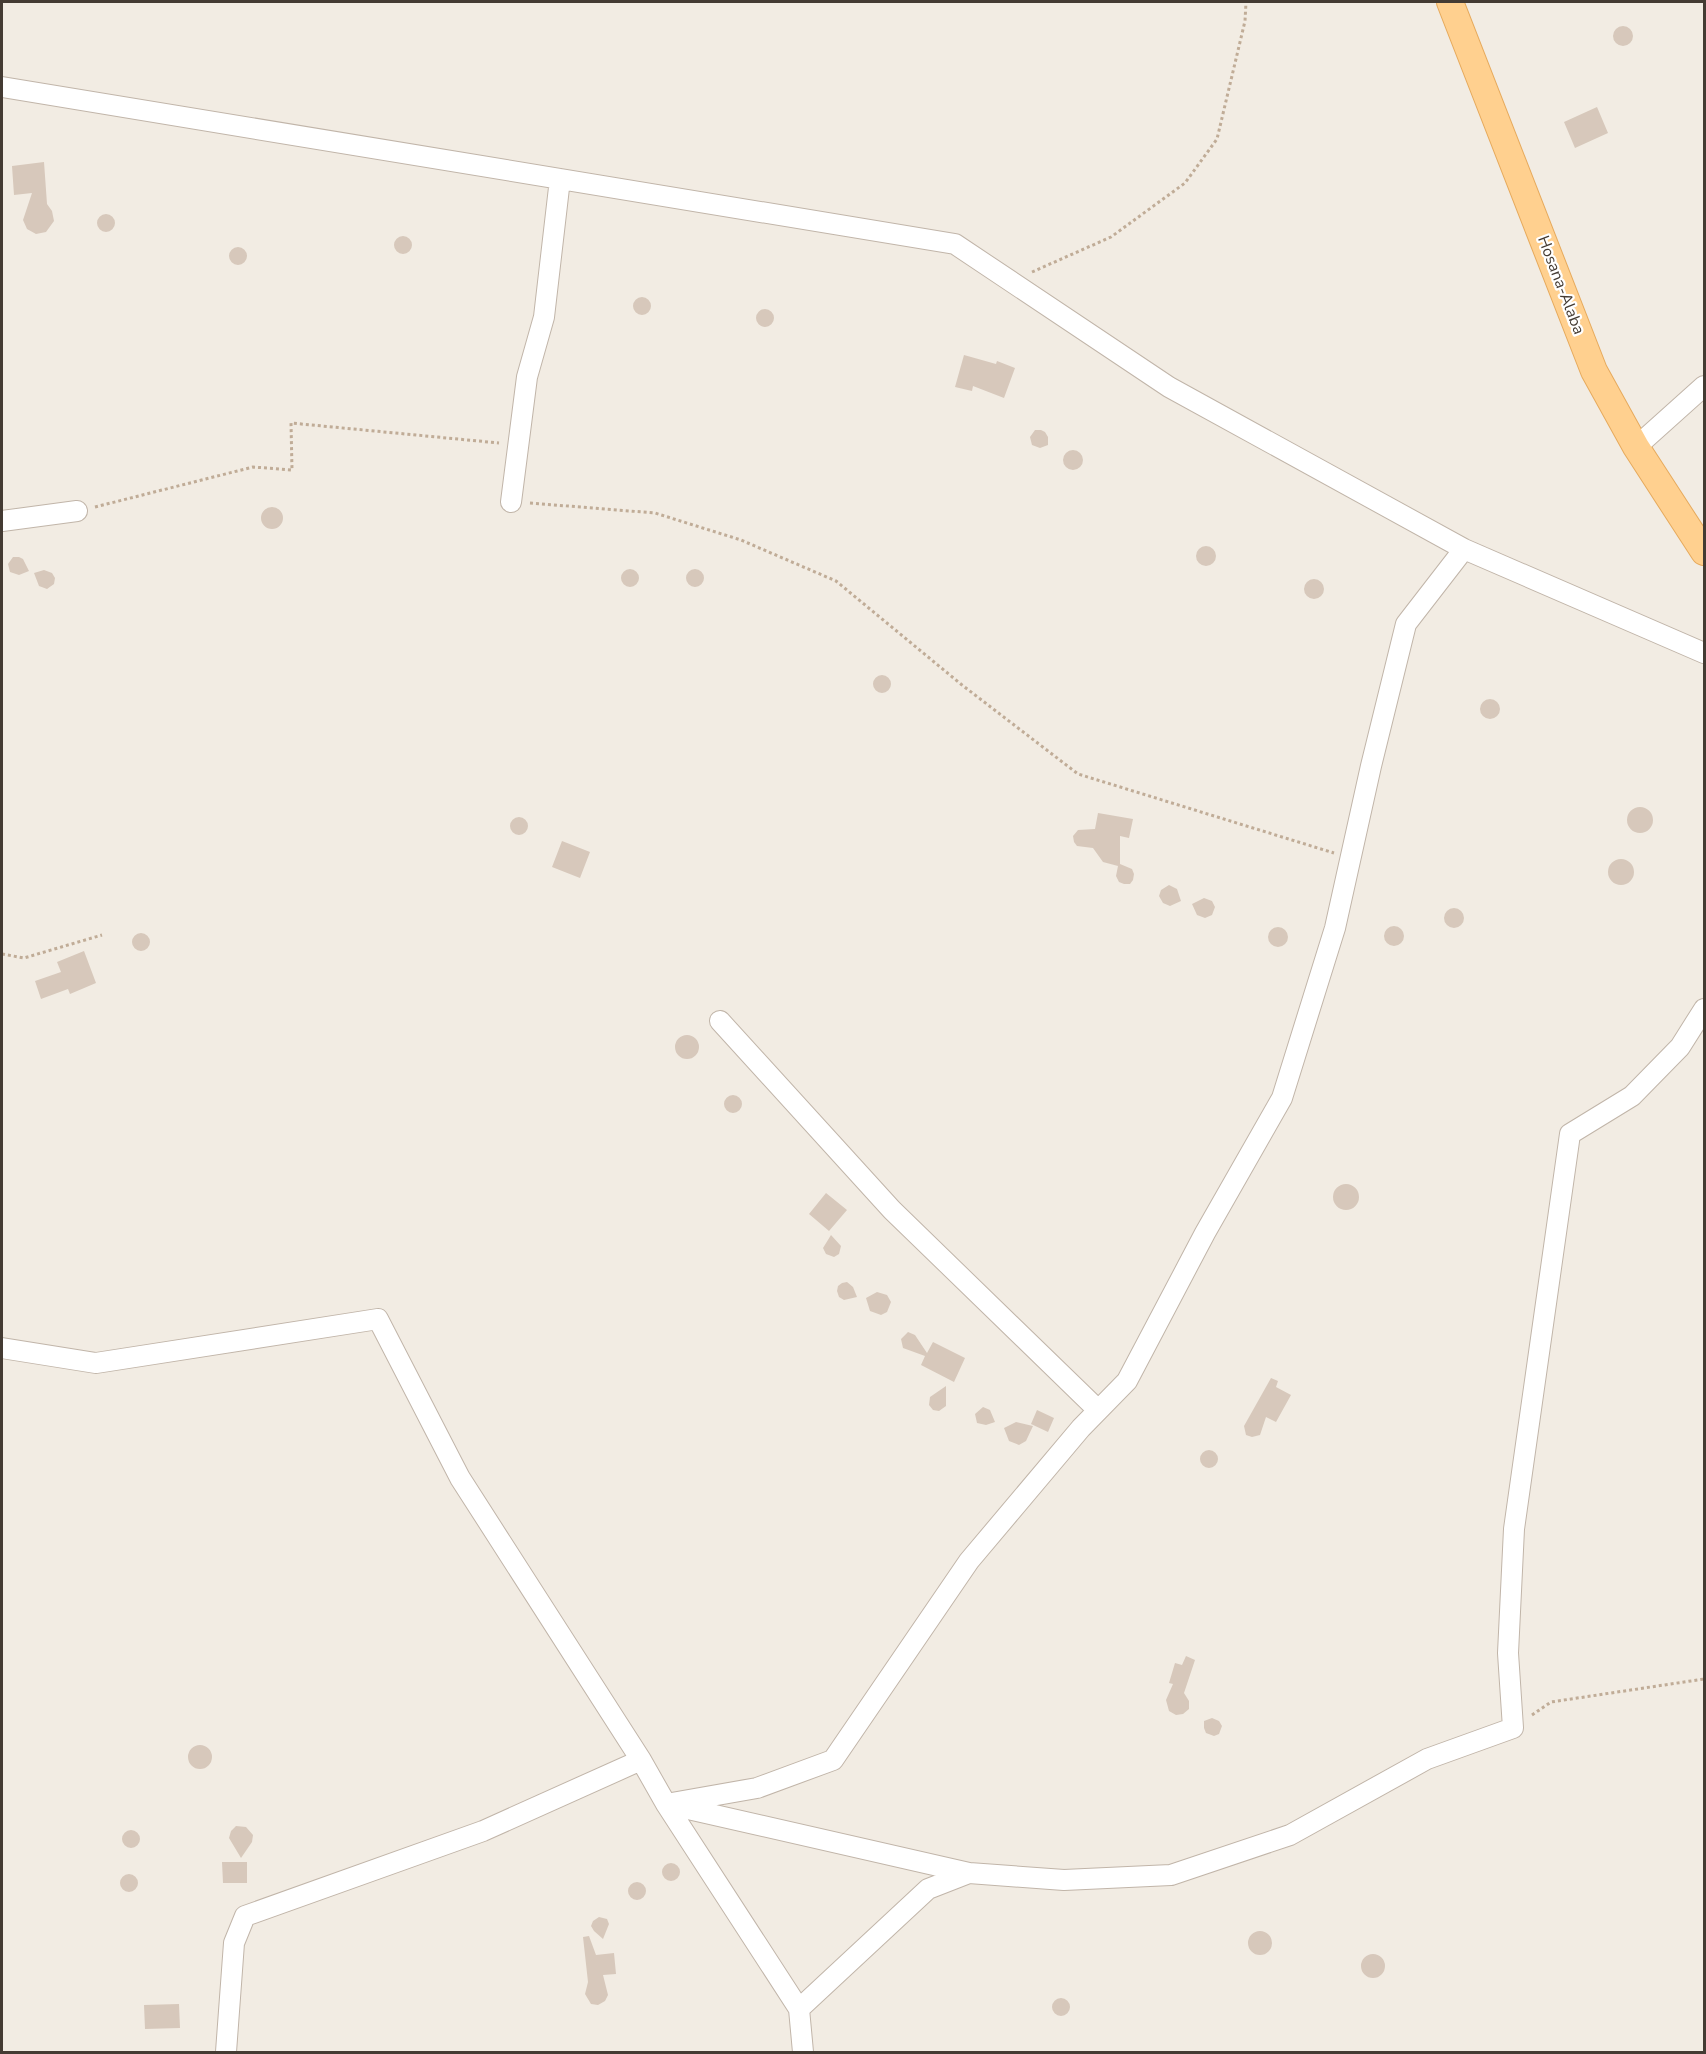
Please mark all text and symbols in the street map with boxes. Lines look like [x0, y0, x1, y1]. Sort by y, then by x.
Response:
street label: Hosana-Alaba [1532, 233, 1590, 337]

